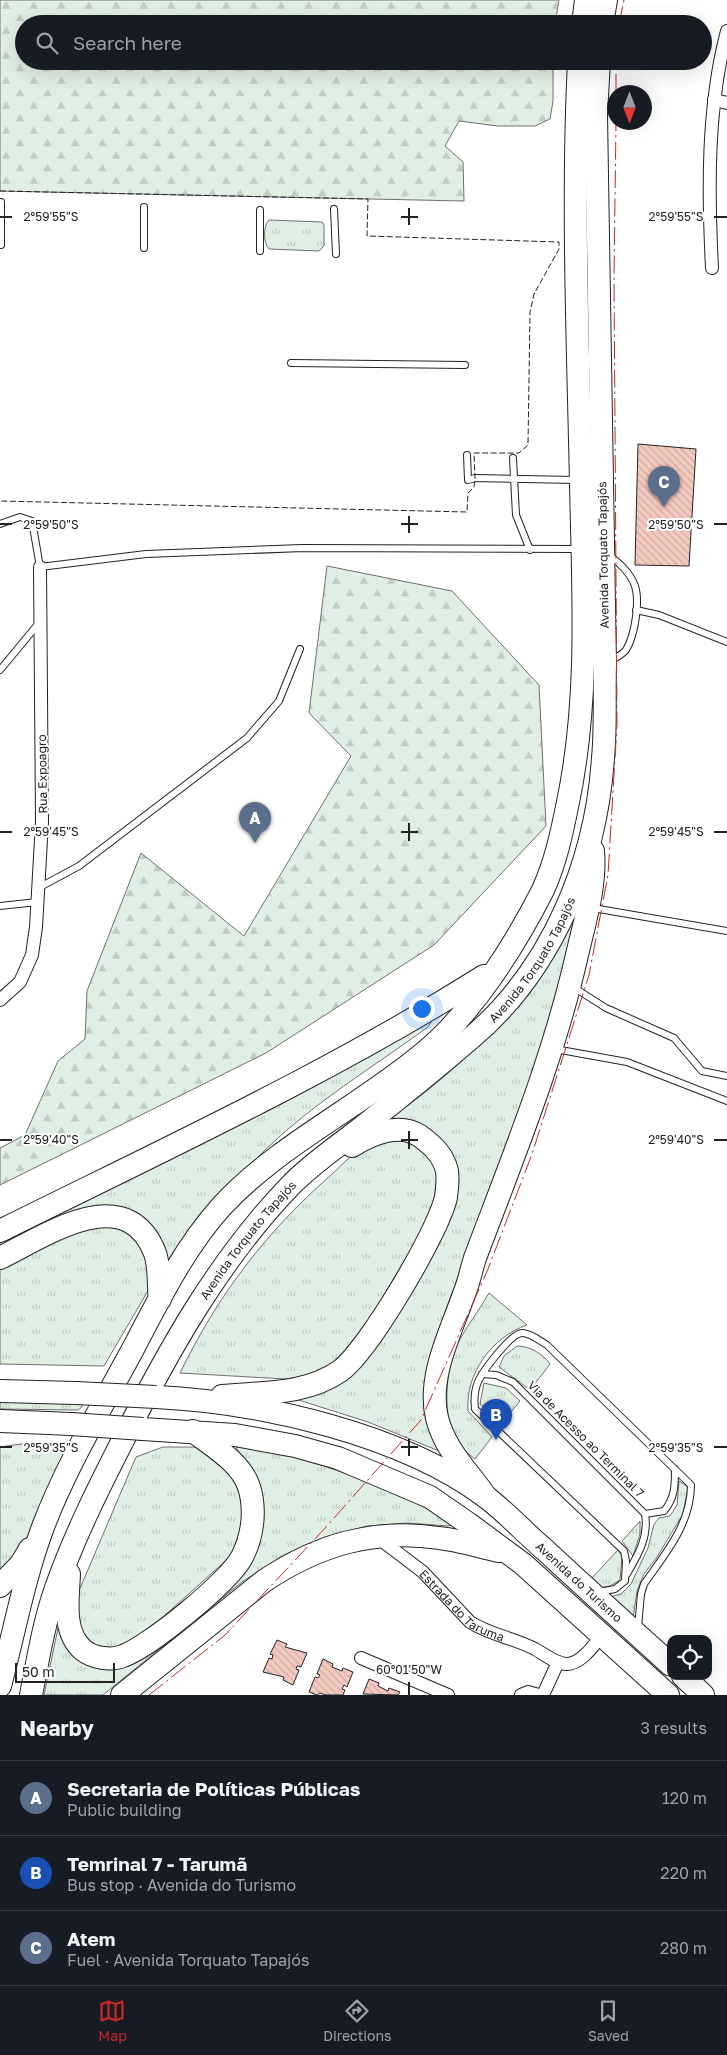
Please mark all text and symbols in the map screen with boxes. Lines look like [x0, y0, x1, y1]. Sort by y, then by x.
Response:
search box [15, 15, 712, 70]
icon: search [33, 29, 61, 57]
text: Search here [73, 31, 182, 54]
north arrow [607, 85, 652, 130]
text: 2°59'55"S [24, 209, 79, 224]
text: 2°59'55"S [649, 209, 704, 224]
pin: C [648, 466, 680, 507]
street label: Avenida Torquato Tapajós [594, 481, 612, 629]
text: 2°59'50"S [23, 517, 79, 532]
text: 2°59'50"S [648, 517, 704, 532]
street label: Rua Expoagro [34, 734, 50, 814]
pin: A [239, 802, 271, 843]
text: 2°59'45"S [23, 824, 79, 839]
text: 2°59'45"S [648, 824, 704, 839]
street label: Avenida Torquato Tapajós [485, 895, 578, 1025]
your location [409, 996, 435, 1022]
text: 2°59'40"S [23, 1132, 79, 1147]
text: 2°59'40"S [648, 1132, 704, 1147]
street label: Avenida Torquato Tapajós [196, 1177, 299, 1302]
street label: Via de Acesso ao Terminal 7 [525, 1378, 647, 1500]
pin: B [480, 1399, 512, 1440]
text: 2°59'35"S [24, 1440, 79, 1455]
text: 2°59'35"S [649, 1440, 704, 1455]
street label: Avenida do Turismo [533, 1538, 626, 1625]
street label: Estrada do Taruma [417, 1566, 506, 1644]
map controls [667, 1635, 712, 1680]
button: locate [667, 1635, 712, 1680]
scale bar [15, 1660, 115, 1683]
text: 60°01'50"W [376, 1662, 443, 1677]
text: 50 m [22, 1663, 55, 1680]
text: Nearby [20, 1715, 94, 1741]
text: 3 results [640, 1718, 707, 1738]
text: Secretaria de Políticas Públicas [67, 1777, 360, 1800]
text: A [30, 1788, 42, 1808]
text: 120 m [662, 1788, 707, 1808]
text: Public building [67, 1800, 182, 1820]
text: Temrinal 7 - Tarumã [67, 1852, 247, 1875]
text: B [30, 1863, 42, 1883]
text: 220 m [660, 1863, 707, 1883]
text: Bus stop · Avenida do Turismo [67, 1875, 296, 1895]
text: Atem [67, 1927, 115, 1950]
text: C [30, 1938, 42, 1958]
text: 280 m [660, 1938, 707, 1958]
text: Fuel · Avenida Torquato Tapajós [67, 1950, 309, 1970]
tab: Map [98, 1997, 127, 2044]
tab: Directions [323, 1997, 392, 2044]
tab: Saved [588, 1997, 629, 2044]

